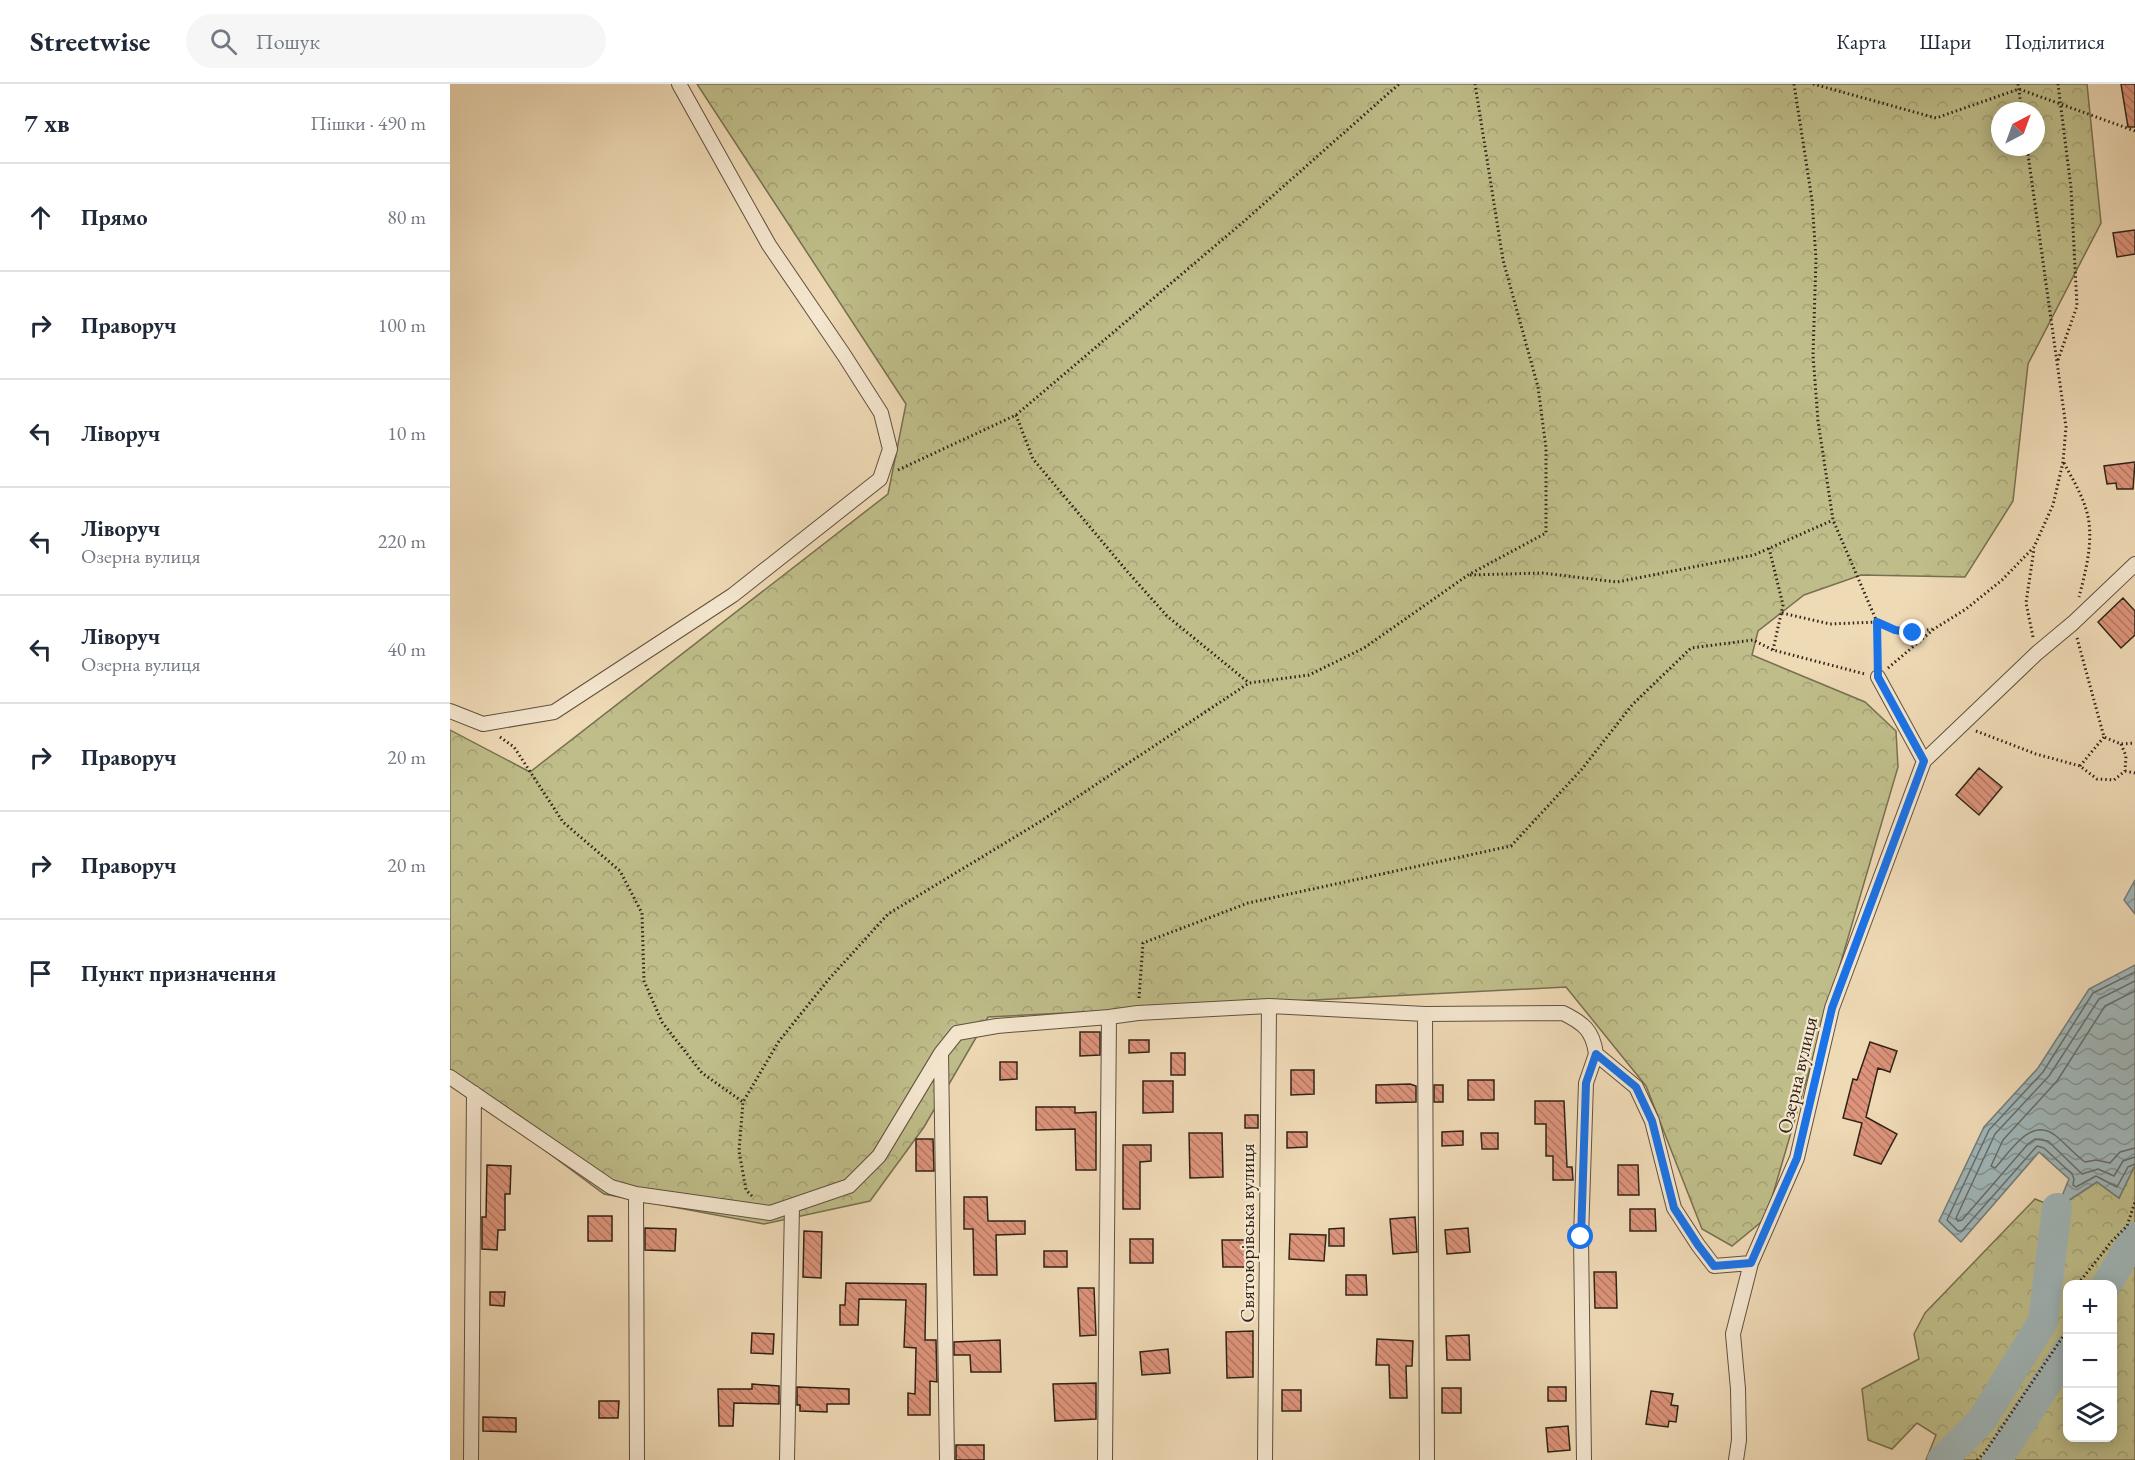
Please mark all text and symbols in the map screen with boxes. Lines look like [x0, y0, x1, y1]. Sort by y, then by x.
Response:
search box [186, 14, 606, 68]
text: Streetwise [30, 23, 150, 59]
icon: search [207, 25, 240, 58]
text: Пошук [255, 27, 320, 56]
text: Карта [1836, 28, 1886, 55]
text: Шари [1919, 28, 1971, 55]
text: Поділитися [2004, 28, 2105, 55]
north arrow [1991, 102, 2045, 156]
text: 7 хв [24, 106, 70, 140]
text: Пішки · 490 m [310, 110, 426, 136]
icon: ahead [24, 201, 57, 234]
text: Прямо [81, 203, 148, 232]
text: 80 m [387, 204, 426, 230]
icon: right [24, 309, 57, 342]
text: Праворуч [81, 311, 177, 340]
text: 100 m [378, 312, 426, 338]
icon: left [24, 417, 57, 450]
text: Ліворуч [81, 419, 160, 448]
text: 10 m [387, 420, 426, 446]
text: Ліворуч [81, 514, 160, 543]
icon: left [24, 525, 57, 558]
text: 220 m [378, 528, 426, 554]
text: Озерна вулиця [81, 543, 200, 569]
route end [1899, 619, 1925, 645]
text: Ліворуч [81, 622, 160, 651]
icon: left [24, 633, 57, 666]
text: 40 m [387, 636, 426, 662]
text: Озерна вулиця [81, 651, 200, 677]
icon: right [24, 741, 57, 774]
text: Праворуч [81, 743, 177, 772]
text: 20 m [387, 744, 426, 770]
icon: right [24, 849, 57, 882]
text: Праворуч [81, 851, 177, 880]
text: 20 m [387, 852, 426, 878]
icon: arrive [24, 957, 57, 990]
text: Пункт призначення [81, 959, 276, 988]
street label: Озерна вулиця [1771, 1014, 1823, 1136]
street label: Святоюрівська вулиця [1234, 1143, 1260, 1323]
route start [1567, 1223, 1593, 1249]
map controls [2063, 1280, 2117, 1442]
button: + [2063, 1280, 2117, 1334]
button: − [2063, 1334, 2117, 1388]
button: layers [2063, 1388, 2117, 1442]

